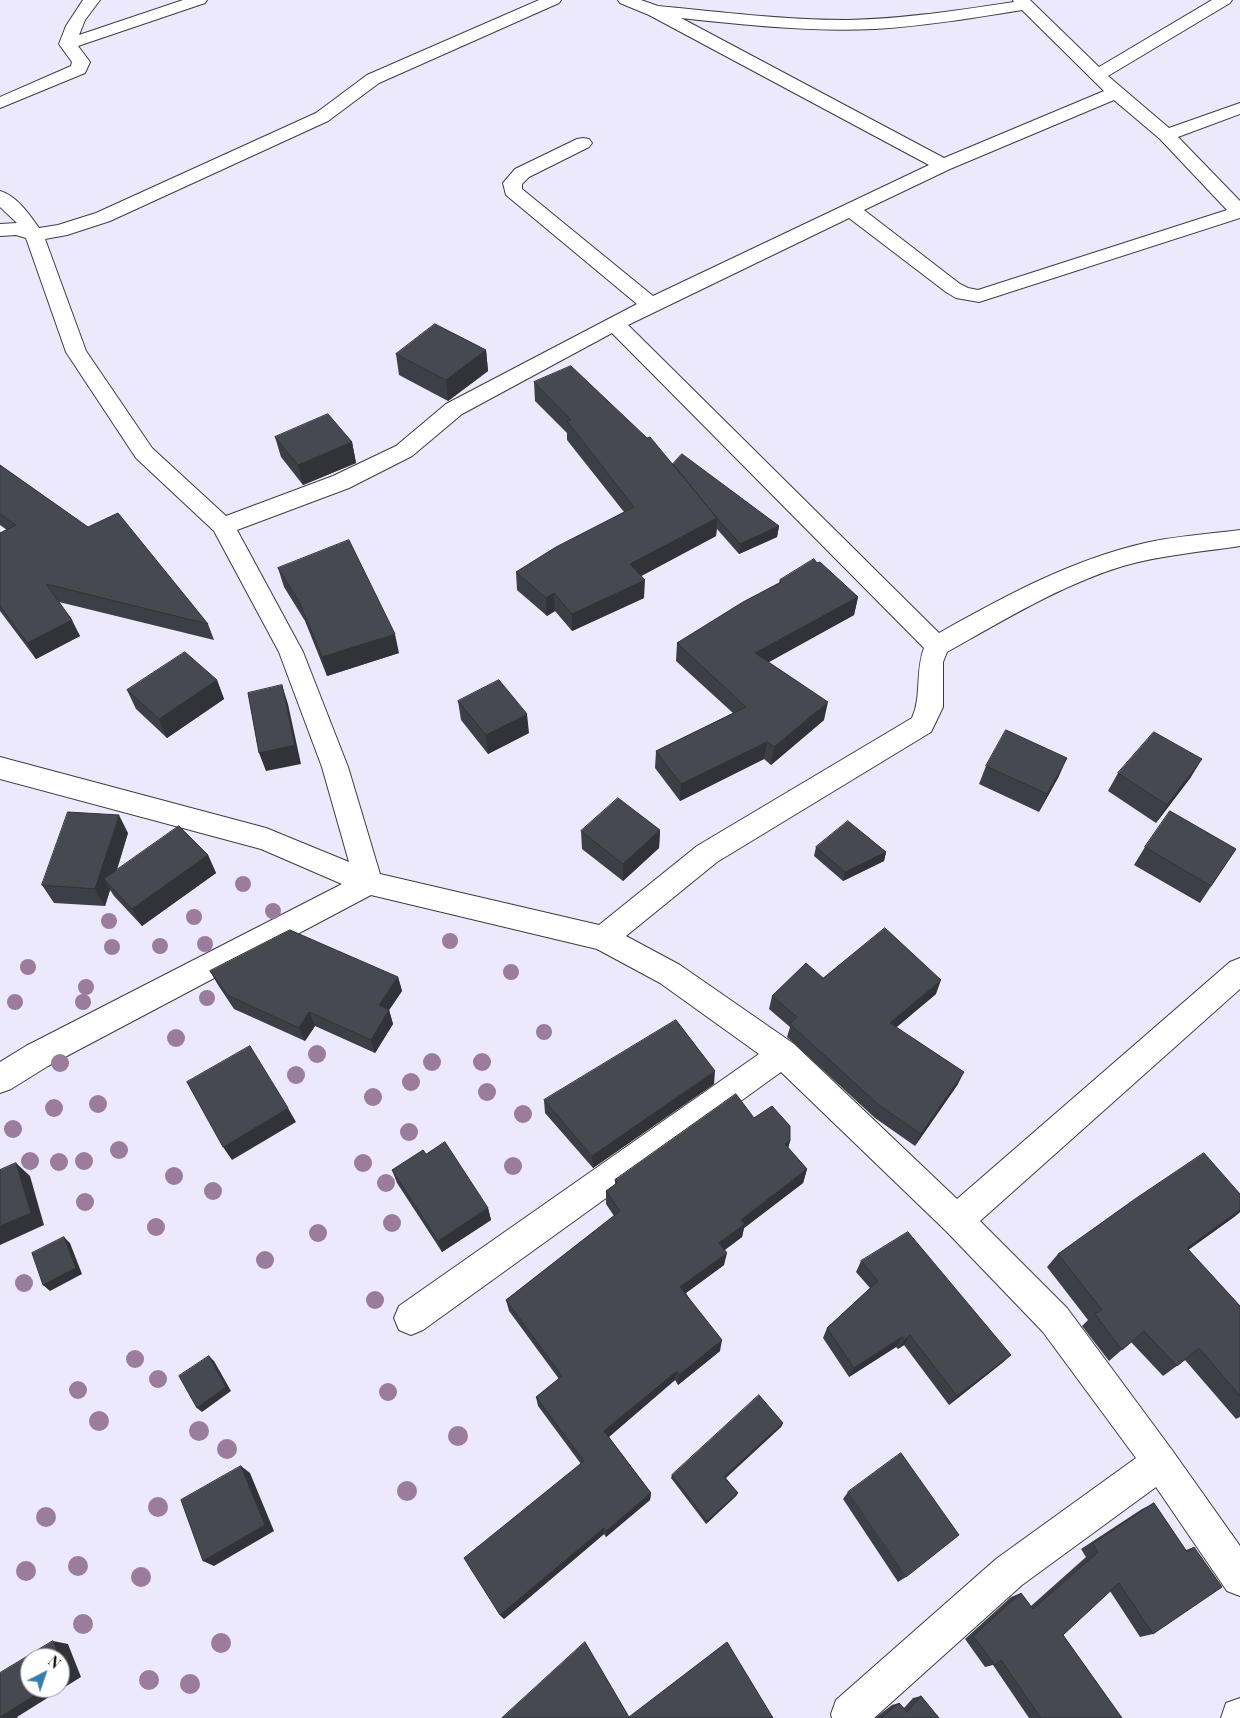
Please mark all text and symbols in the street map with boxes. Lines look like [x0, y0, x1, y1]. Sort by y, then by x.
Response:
north arrow [20, 1648, 70, 1698]
text: N [44, 1652, 65, 1673]

